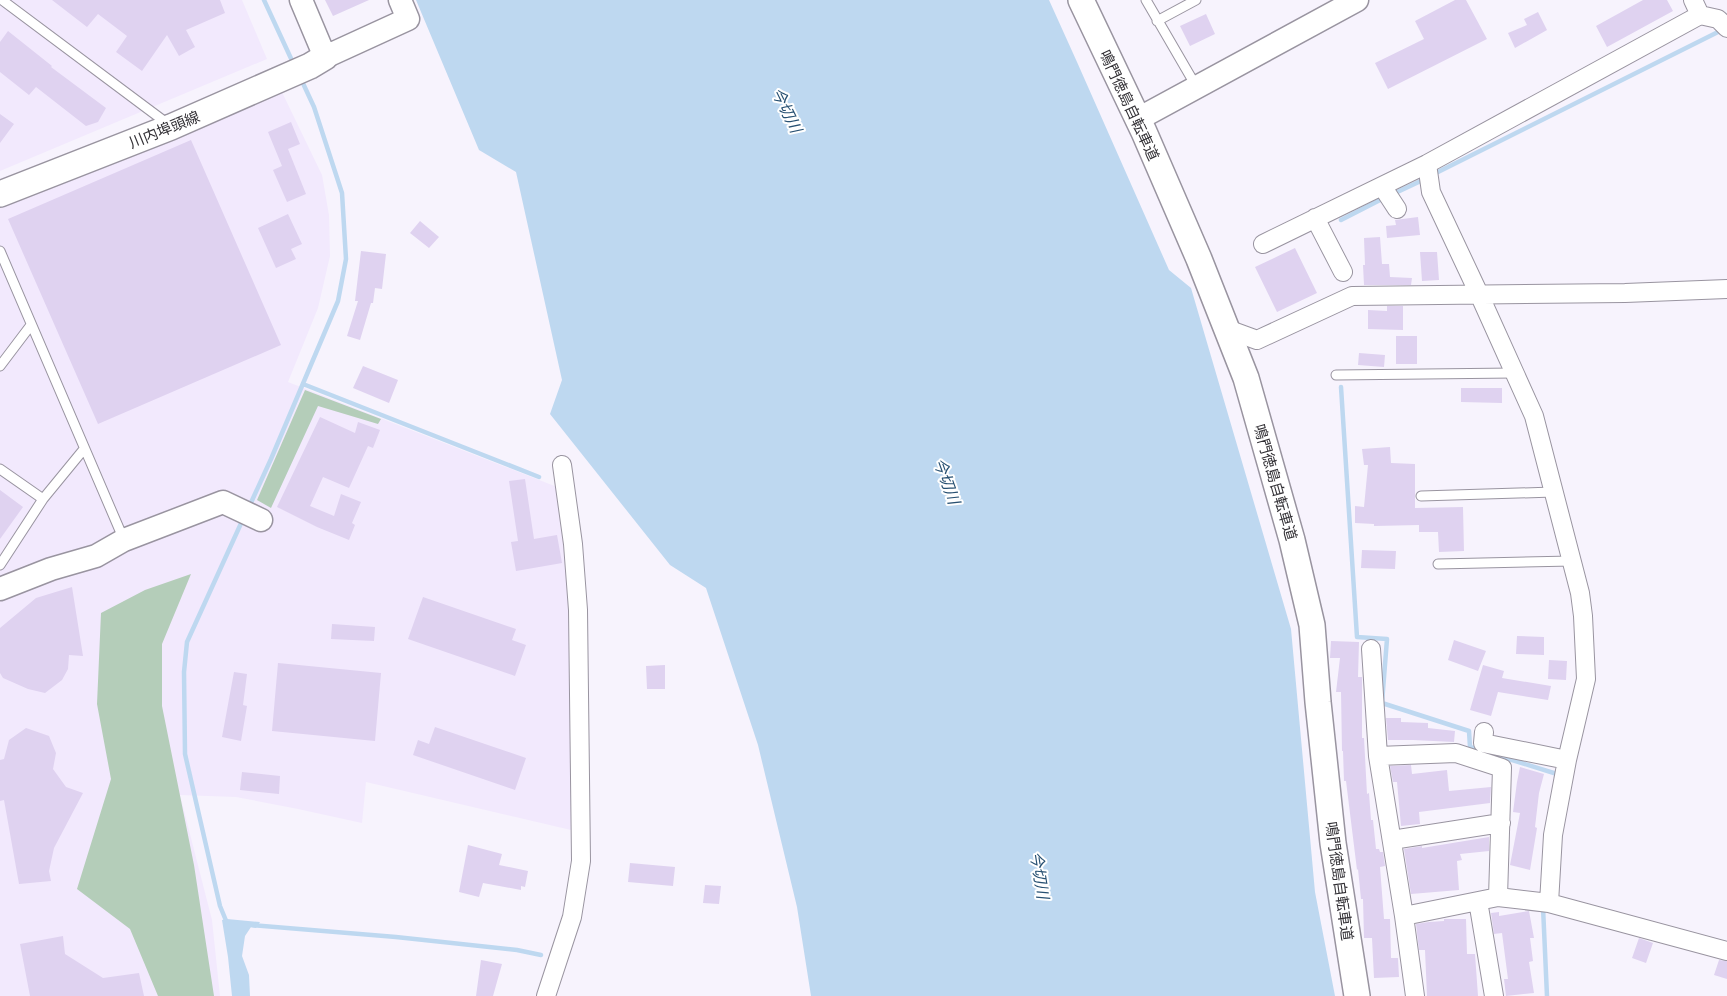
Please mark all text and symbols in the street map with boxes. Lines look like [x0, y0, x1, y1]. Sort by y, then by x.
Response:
street label: 鳴門徳島自転車道 [1096, 46, 1164, 164]
water label: 今切川 [767, 84, 808, 138]
street label: 川内埠頭線 [125, 106, 203, 152]
street label: 鳴門徳島自転車道 [1250, 422, 1302, 542]
water label: 今切川 [928, 455, 966, 509]
street label: 鳴門徳島自転車道 [1322, 820, 1358, 942]
water label: 今切川 [1025, 850, 1055, 902]

